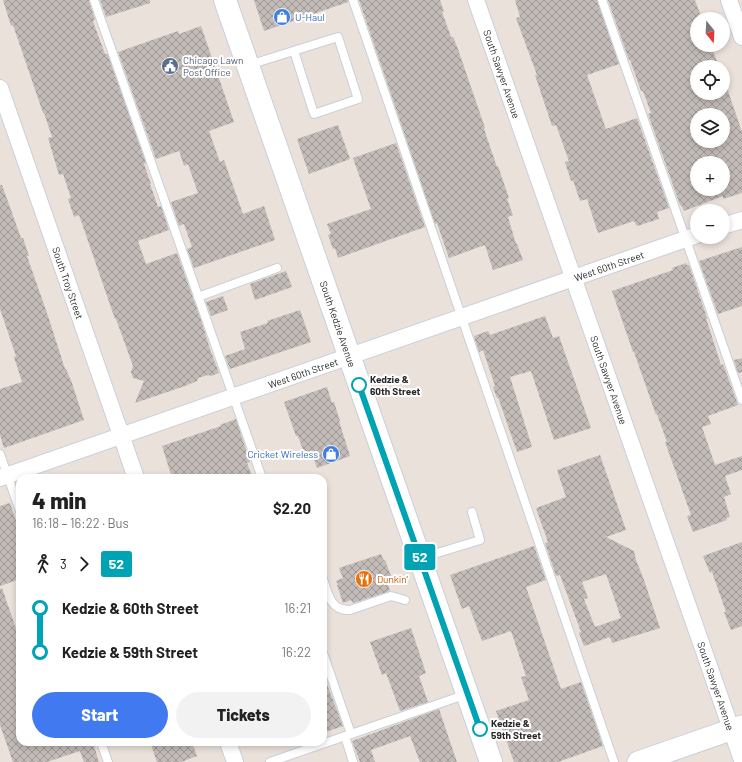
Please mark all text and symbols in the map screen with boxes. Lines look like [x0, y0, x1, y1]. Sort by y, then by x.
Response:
shop icon: U-Haul [272, 7, 292, 27]
place label: U-Haul [295, 11, 325, 23]
north arrow [690, 12, 730, 52]
map controls [690, 12, 730, 244]
street label: South Sawyer Avenue [481, 28, 523, 120]
place label: Chicago Lawn Post Office [183, 54, 243, 78]
public building icon: Chicago Lawn Post Office [160, 56, 180, 76]
button: locate [690, 60, 730, 100]
button: layers [690, 108, 730, 148]
button: + [690, 156, 730, 196]
button: − [690, 204, 730, 244]
street label: South Troy Street [50, 245, 86, 321]
street label: West 60th Street [572, 248, 646, 284]
street label: South Kedzie Avenue [318, 279, 358, 369]
street label: South Sawyer Avenue [588, 334, 630, 426]
street label: West 60th Street [266, 355, 340, 391]
place label: Kedzie & 60th Street [370, 373, 421, 397]
marker: Kedzie & 60th Street [351, 377, 367, 393]
shop icon: Cricket Wireless [321, 444, 341, 464]
place label: Cricket Wireless [248, 448, 318, 460]
text: 4 min [32, 487, 86, 513]
text: $2.20 [273, 499, 311, 517]
text: 16:18 – 16:22 · Bus [32, 515, 129, 531]
line badge: 52 [402, 544, 438, 570]
text: 52 [412, 548, 428, 565]
icon: walk [32, 553, 54, 575]
icon: forward [73, 553, 95, 575]
text: 52 [109, 555, 124, 572]
text: 3 [60, 556, 67, 572]
restaurant icon: Dunkin' [354, 569, 374, 589]
place label: Dunkin' [377, 573, 408, 585]
text: Kedzie & 60th Street [62, 599, 199, 617]
text: 16:21 [284, 600, 311, 616]
street label: South Sawyer Avenue [695, 640, 737, 732]
text: Kedzie & 59th Street [62, 643, 198, 661]
text: 16:22 [281, 644, 311, 660]
button: Start [32, 692, 168, 738]
button: Tickets [176, 692, 311, 738]
place label: Kedzie & 59th Street [491, 717, 541, 741]
marker: Kedzie & 59th Street [472, 721, 488, 737]

